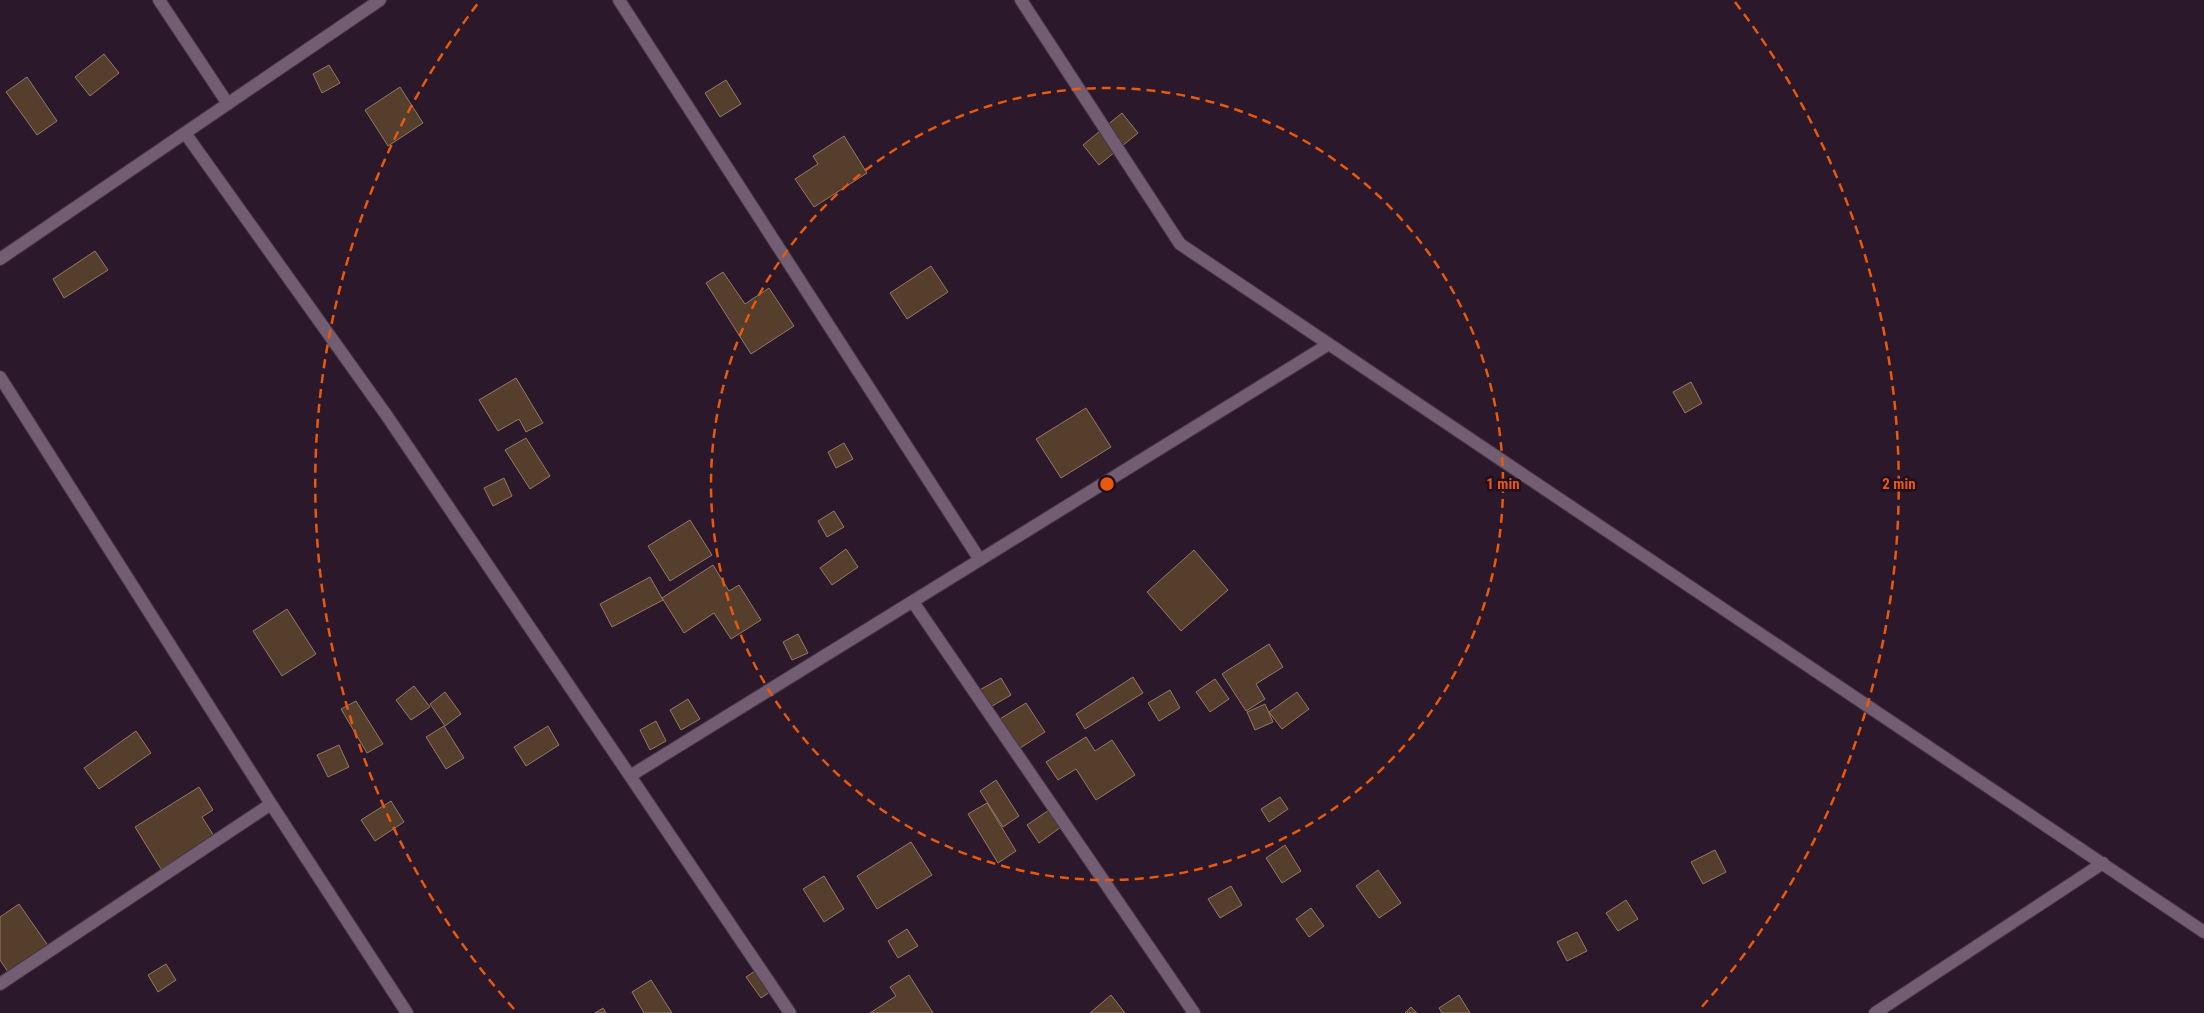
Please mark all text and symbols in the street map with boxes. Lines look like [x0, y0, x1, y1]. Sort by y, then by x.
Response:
centre of rings [1098, 475, 1116, 493]
text: 1 min [1486, 475, 1520, 493]
text: 2 min [1882, 475, 1916, 493]

